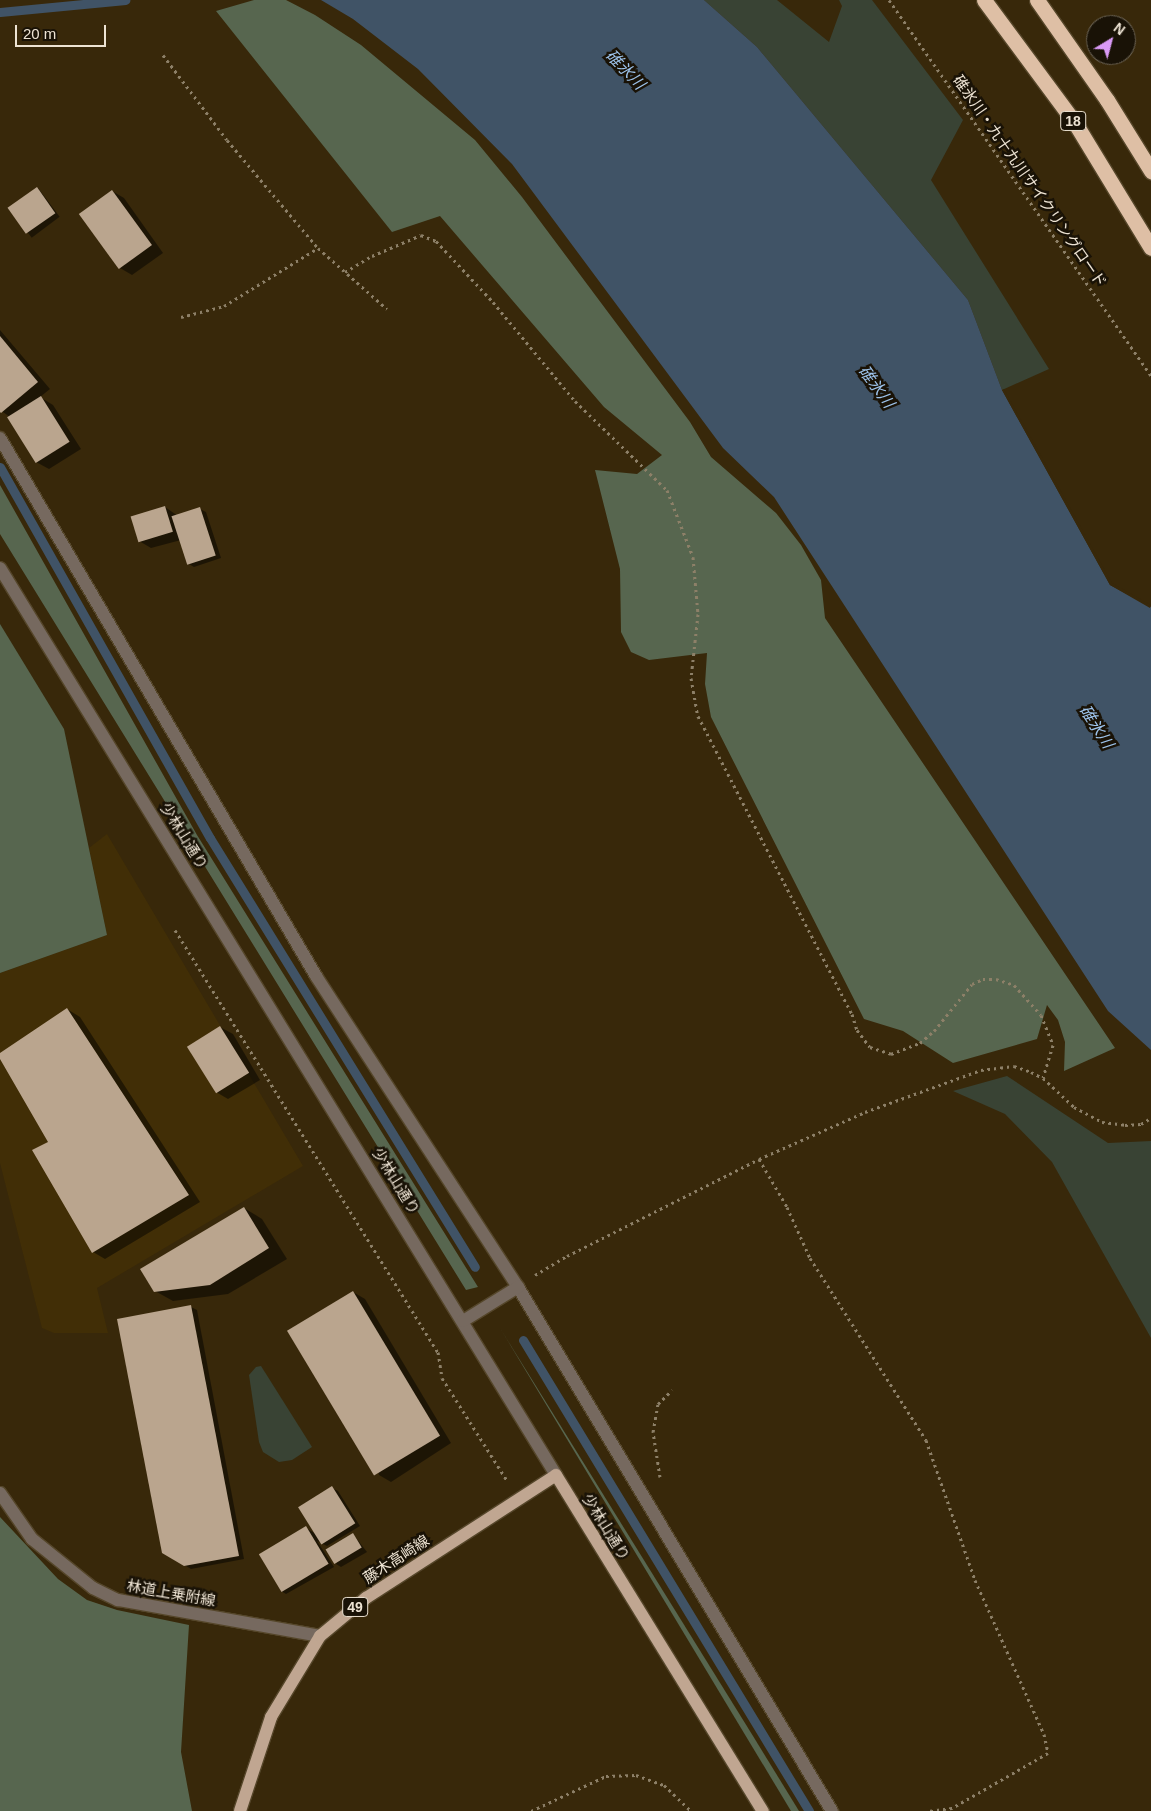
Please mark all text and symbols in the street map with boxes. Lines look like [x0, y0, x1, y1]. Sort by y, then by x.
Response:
scale bar [18, 15, 109, 47]
north arrow [1086, 15, 1136, 65]
text: N [1111, 19, 1128, 38]
text: 20 m [23, 25, 56, 42]
water label: 碓氷川 [601, 46, 649, 94]
street label: 碓氷川・九十九川サイクリングロード [949, 71, 1111, 291]
road number: 18 [1059, 110, 1087, 132]
water label: 碓氷川 [854, 362, 898, 412]
water label: 碓氷川 [1075, 702, 1117, 752]
street label: 少林山通り [156, 799, 212, 873]
street label: 少林山通り [368, 1144, 424, 1218]
street label: 少林山通り [578, 1490, 634, 1564]
street label: 藤木高崎線 [360, 1531, 432, 1587]
street label: 林道上乗附線 [125, 1576, 217, 1610]
road number: 49 [341, 1595, 369, 1618]

